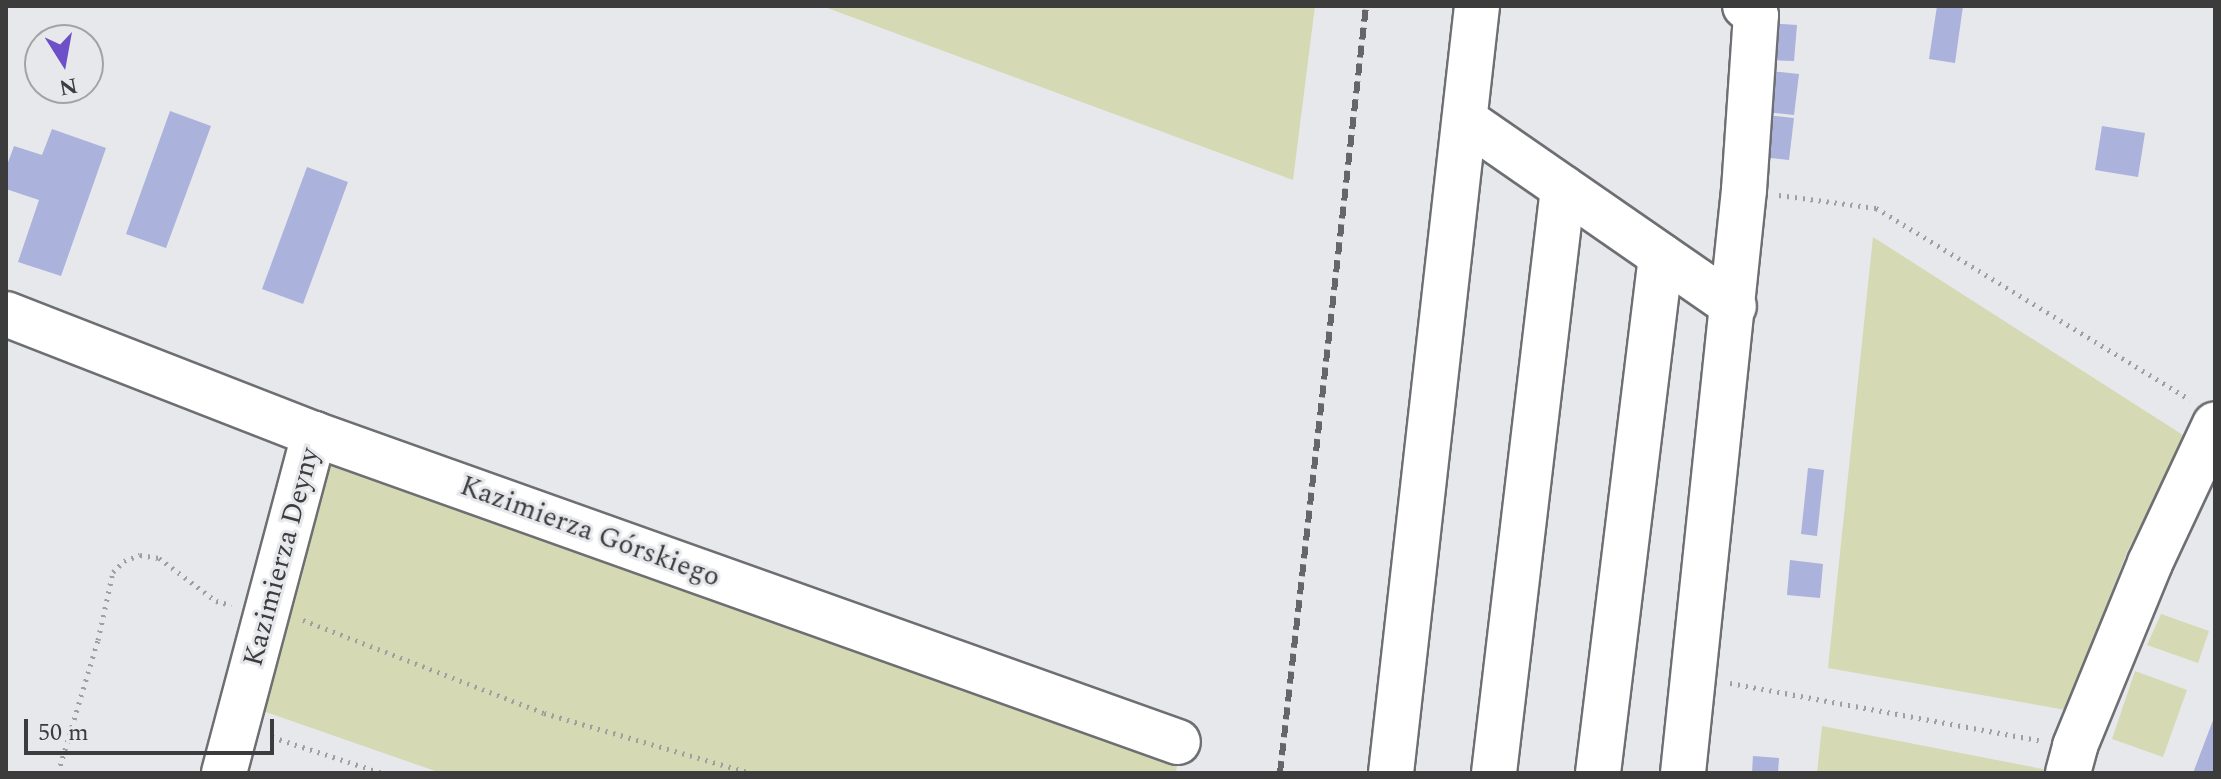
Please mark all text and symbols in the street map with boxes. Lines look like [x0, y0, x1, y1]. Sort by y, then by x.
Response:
north arrow [24, 24, 104, 104]
text: N [56, 68, 80, 104]
street label: Kazimierza Deyny [237, 444, 327, 670]
street label: Kazimierza Górskiego [455, 469, 725, 595]
scale bar [28, 703, 278, 753]
text: 50 m [38, 715, 89, 751]

